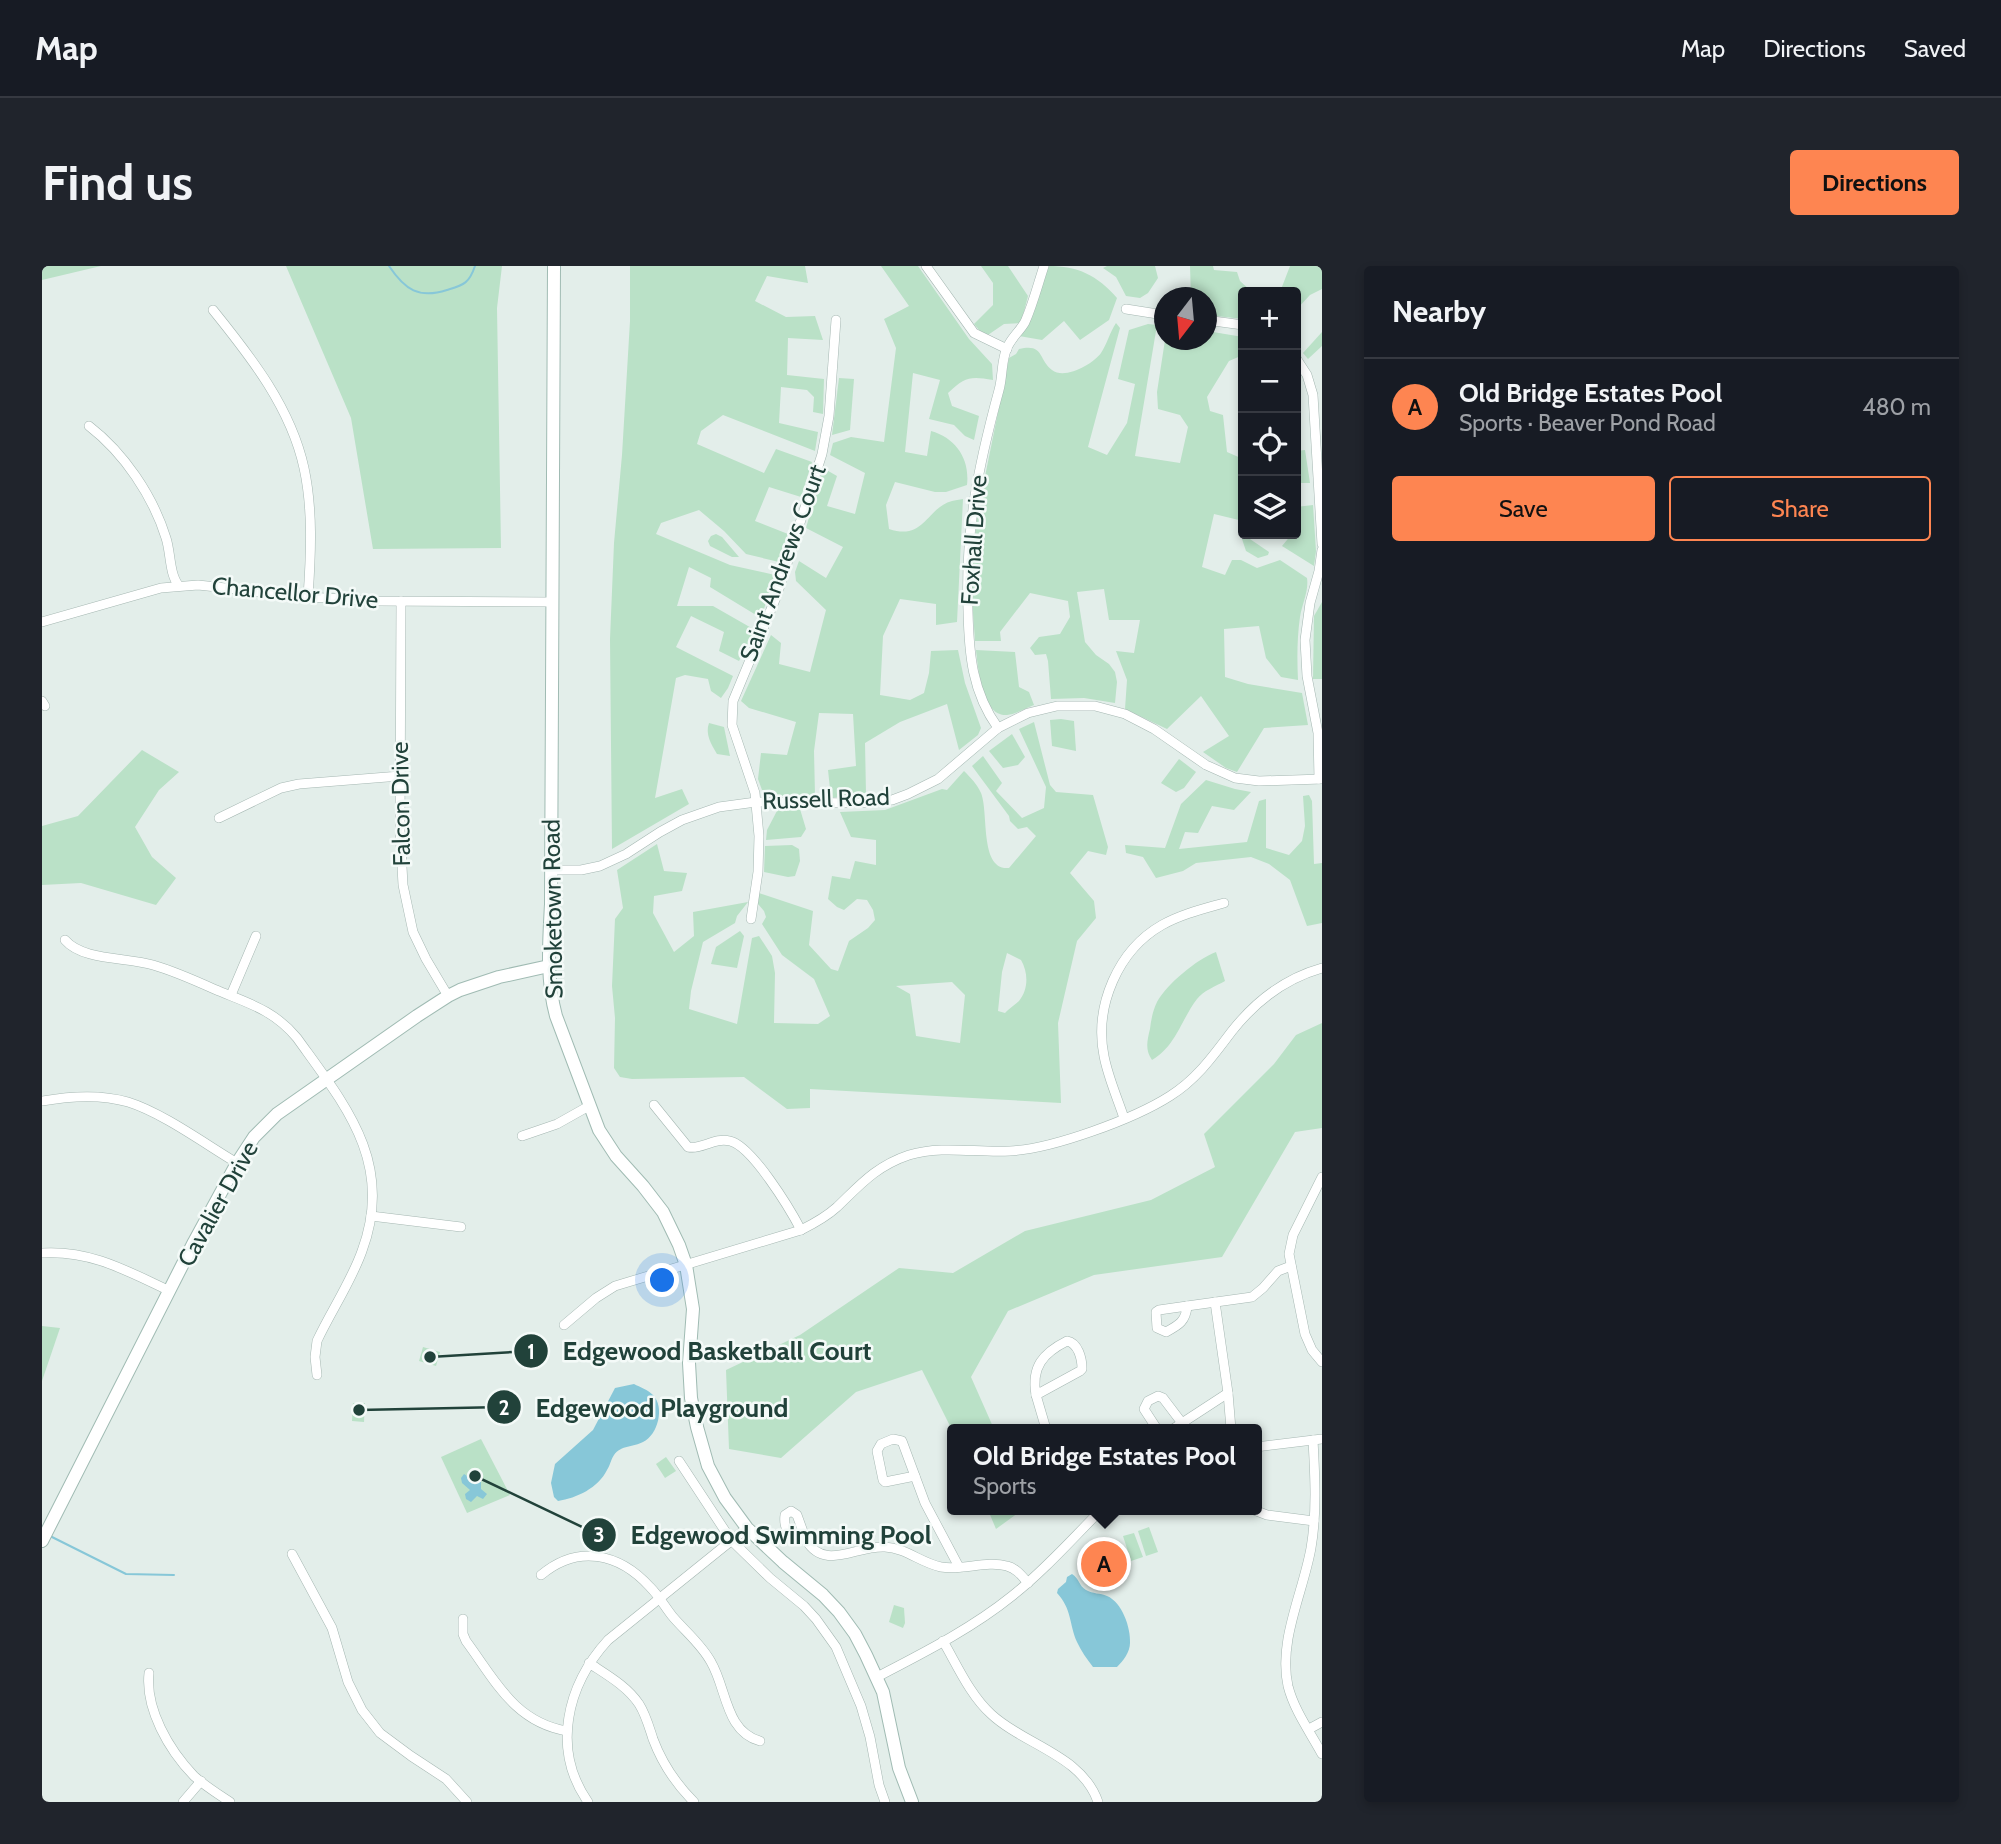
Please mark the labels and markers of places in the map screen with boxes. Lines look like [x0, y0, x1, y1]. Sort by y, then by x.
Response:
callout: Edgewood Basketball Court [514, 1328, 886, 1375]
callout: Edgewood Playground [486, 1384, 802, 1431]
callout: Edgewood Swimming Pool [582, 1511, 946, 1558]
pin: A [1081, 1538, 1127, 1590]

